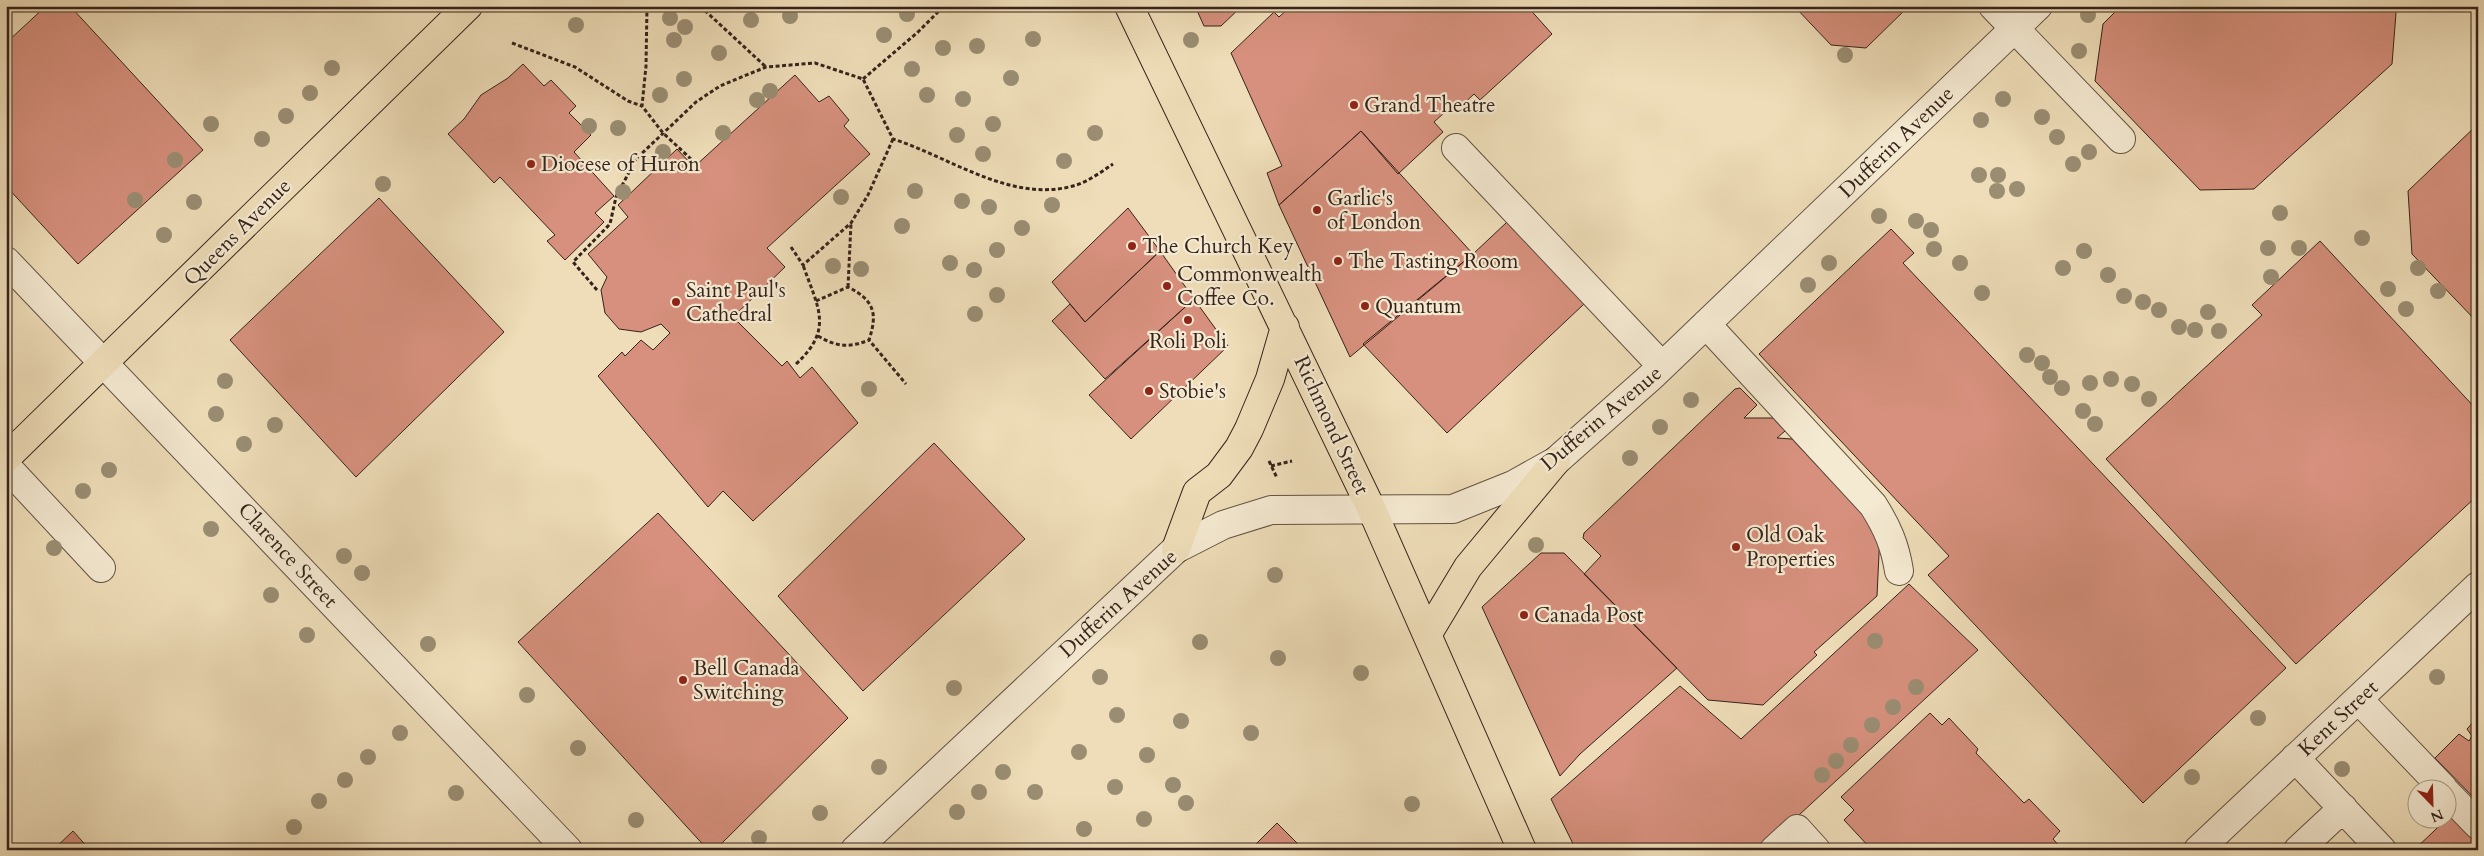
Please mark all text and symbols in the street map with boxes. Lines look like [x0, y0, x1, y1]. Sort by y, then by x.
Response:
street label: Dufferin Avenue [1832, 80, 1960, 205]
place label: Grand Theatre [1364, 91, 1495, 120]
marker: Grand Theatre [1348, 99, 1360, 111]
place label: Diocese of Huron [541, 150, 700, 179]
marker: Diocese of Huron [525, 158, 537, 170]
street label: Queens Avenue [177, 172, 298, 293]
place label: Garlic's of London [1327, 184, 1421, 237]
marker: Garlic's of London [1311, 204, 1323, 216]
place label: The Church Key [1142, 232, 1294, 261]
marker: The Church Key [1126, 240, 1138, 252]
place label: The Tasting Room [1348, 247, 1519, 276]
marker: The Tasting Room [1332, 255, 1344, 267]
place label: Commonwealth Coffee Co. [1177, 260, 1323, 313]
place label: Saint Paul's Cathedral [686, 276, 786, 329]
marker: Commonwealth Coffee Co. [1161, 280, 1173, 292]
place label: Quantum [1375, 292, 1462, 321]
marker: Saint Paul's Cathedral [670, 296, 682, 308]
marker: Quantum [1359, 300, 1371, 312]
marker: Roli Poli [1182, 314, 1194, 326]
place label: Roli Poli [1149, 327, 1227, 356]
street label: Richmond Street [1287, 351, 1377, 500]
street label: Dufferin Avenue [1535, 359, 1668, 478]
place label: Stobie's [1159, 377, 1226, 406]
marker: Stobie's [1143, 385, 1155, 397]
street label: Clarence Street [231, 496, 344, 615]
place label: Old Oak Properties [1746, 521, 1835, 574]
marker: Old Oak Properties [1730, 541, 1742, 553]
street label: Dufferin Avenue [1053, 542, 1184, 664]
place label: Canada Post [1534, 601, 1644, 630]
marker: Canada Post [1518, 609, 1530, 621]
place label: Bell Canada Switching [693, 654, 800, 707]
street label: Kent Street [2292, 673, 2385, 763]
marker: Bell Canada Switching [677, 674, 689, 686]
north arrow [2406, 778, 2456, 828]
text: N [2428, 804, 2446, 827]

